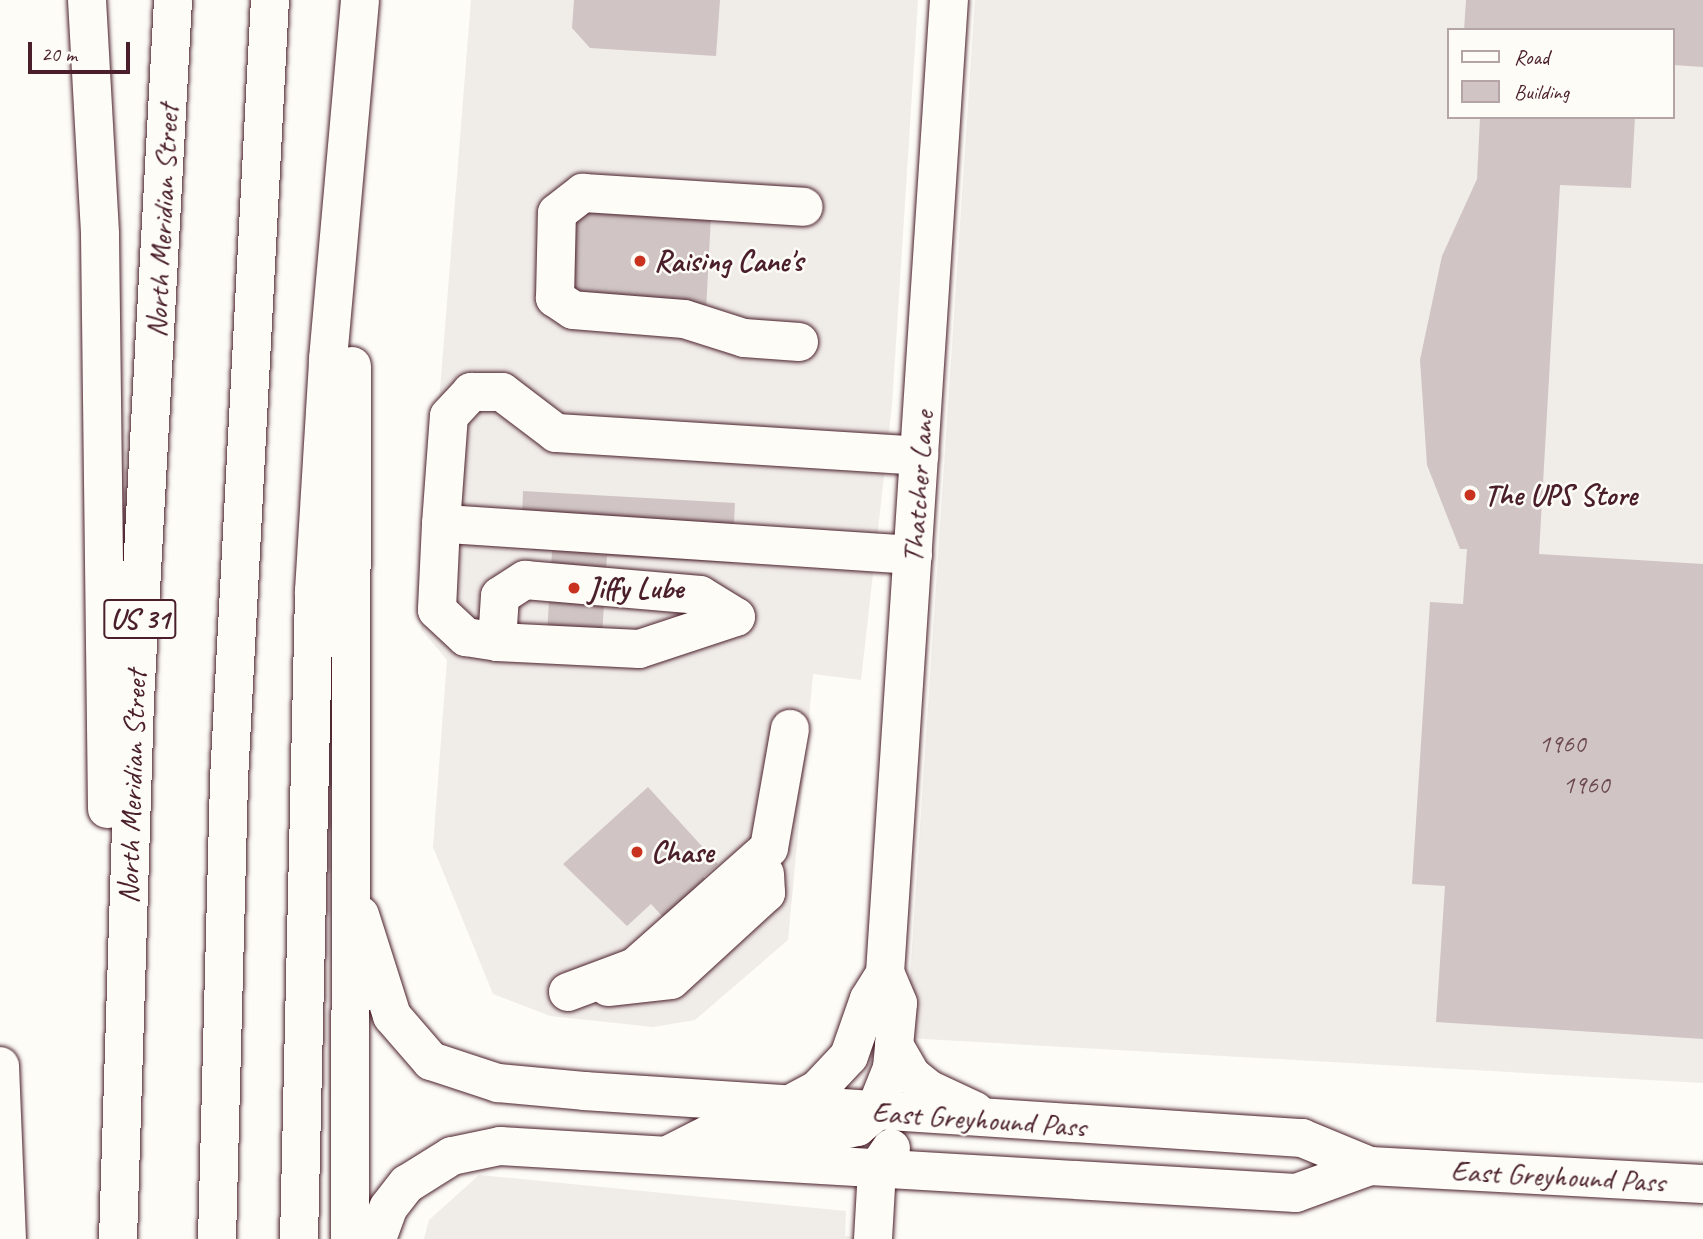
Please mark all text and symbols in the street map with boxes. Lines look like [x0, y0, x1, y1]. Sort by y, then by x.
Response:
scale bar [32, 28, 133, 72]
legend [1448, 28, 1675, 119]
text: 20 m [41, 41, 77, 67]
text: Road [1514, 44, 1549, 70]
text: Building [1514, 79, 1569, 105]
street label: North Meridian Street [138, 103, 186, 339]
place label: Raising Cane's [654, 243, 803, 279]
marker: Raising Cane's [632, 253, 648, 269]
street label: Thatcher Lane [895, 409, 941, 565]
place label: The UPS Store [1484, 477, 1637, 513]
marker: The UPS Store [1462, 487, 1478, 503]
place label: Jiffy Lube [588, 570, 682, 606]
marker: Jiffy Lube [566, 580, 582, 596]
road number: US 31 [103, 594, 177, 644]
street label: North Meridian Street [110, 669, 154, 905]
house number: 1960 [1539, 728, 1585, 760]
house number: 1960 [1563, 769, 1609, 801]
place label: Chase [651, 834, 713, 870]
marker: Chase [629, 844, 645, 860]
street label: East Greyhound Pass [870, 1094, 1088, 1144]
street label: East Greyhound Pass [1449, 1152, 1667, 1200]

